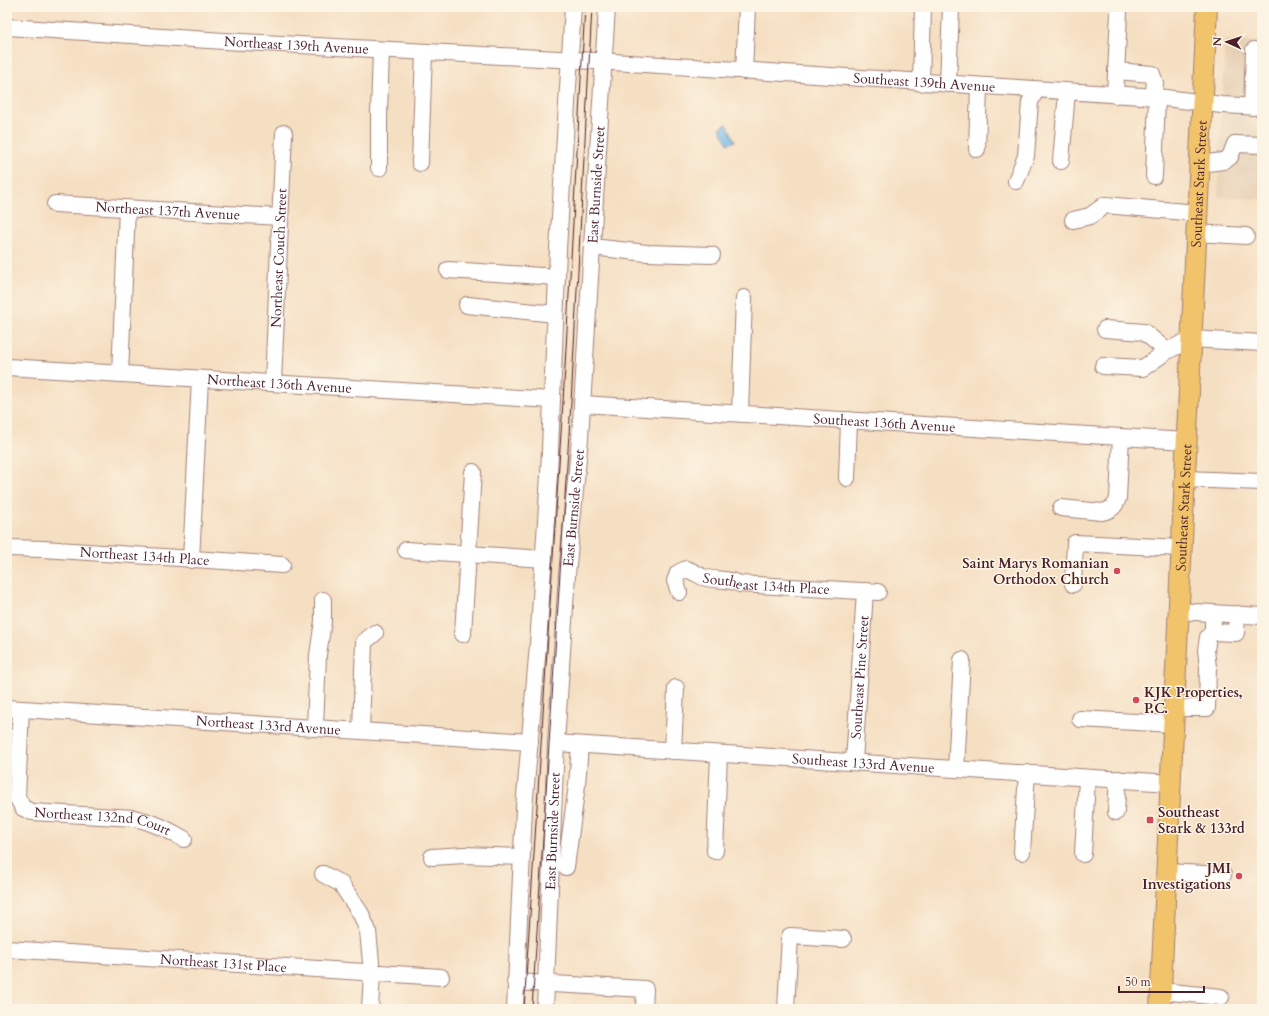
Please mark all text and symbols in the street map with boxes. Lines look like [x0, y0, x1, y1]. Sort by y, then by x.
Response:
north arrow [1207, 22, 1247, 62]
street label: Northeast 139th Avenue [224, 32, 369, 58]
text: N [1210, 36, 1225, 47]
street label: Southeast 139th Avenue [853, 68, 996, 96]
street label: Southeast Stark Street [1186, 119, 1211, 248]
street label: East Burnside Street [583, 125, 609, 244]
street label: Northeast Couch Street [266, 187, 291, 328]
street label: Northeast 137th Avenue [95, 197, 241, 224]
street label: Northeast 136th Avenue [207, 370, 352, 397]
street label: Southeast 136th Avenue [813, 409, 956, 436]
street label: Southeast Stark Street [1171, 443, 1196, 572]
street label: East Burnside Street [558, 448, 588, 567]
street label: Northeast 134th Place [79, 542, 210, 570]
place label: Saint Marys Romanian Orthodox Church [962, 554, 1109, 589]
marker: Saint Marys Romanian Orthodox Church [1112, 566, 1122, 576]
street label: Southeast 134th Place [701, 568, 830, 599]
street label: Southeast Pine Street [846, 614, 873, 740]
place label: KJK Properties, P.C. [1144, 683, 1243, 718]
marker: KJK Properties, P.C. [1131, 695, 1141, 705]
street label: Northeast 133rd Avenue [195, 711, 342, 739]
street label: Southeast 133rd Avenue [791, 749, 935, 777]
street label: East Burnside Street [540, 771, 564, 890]
street label: Northeast 132nd Court [34, 803, 175, 840]
place label: Southeast Stark & 133rd [1158, 803, 1245, 838]
marker: Southeast Stark & 133rd [1145, 815, 1155, 825]
place label: JMI Investigations [1142, 859, 1231, 894]
marker: JMI Investigations [1234, 871, 1244, 881]
street label: Northeast 131st Place [159, 949, 288, 977]
scale bar [1119, 968, 1204, 994]
text: 50 m [1125, 974, 1152, 990]

